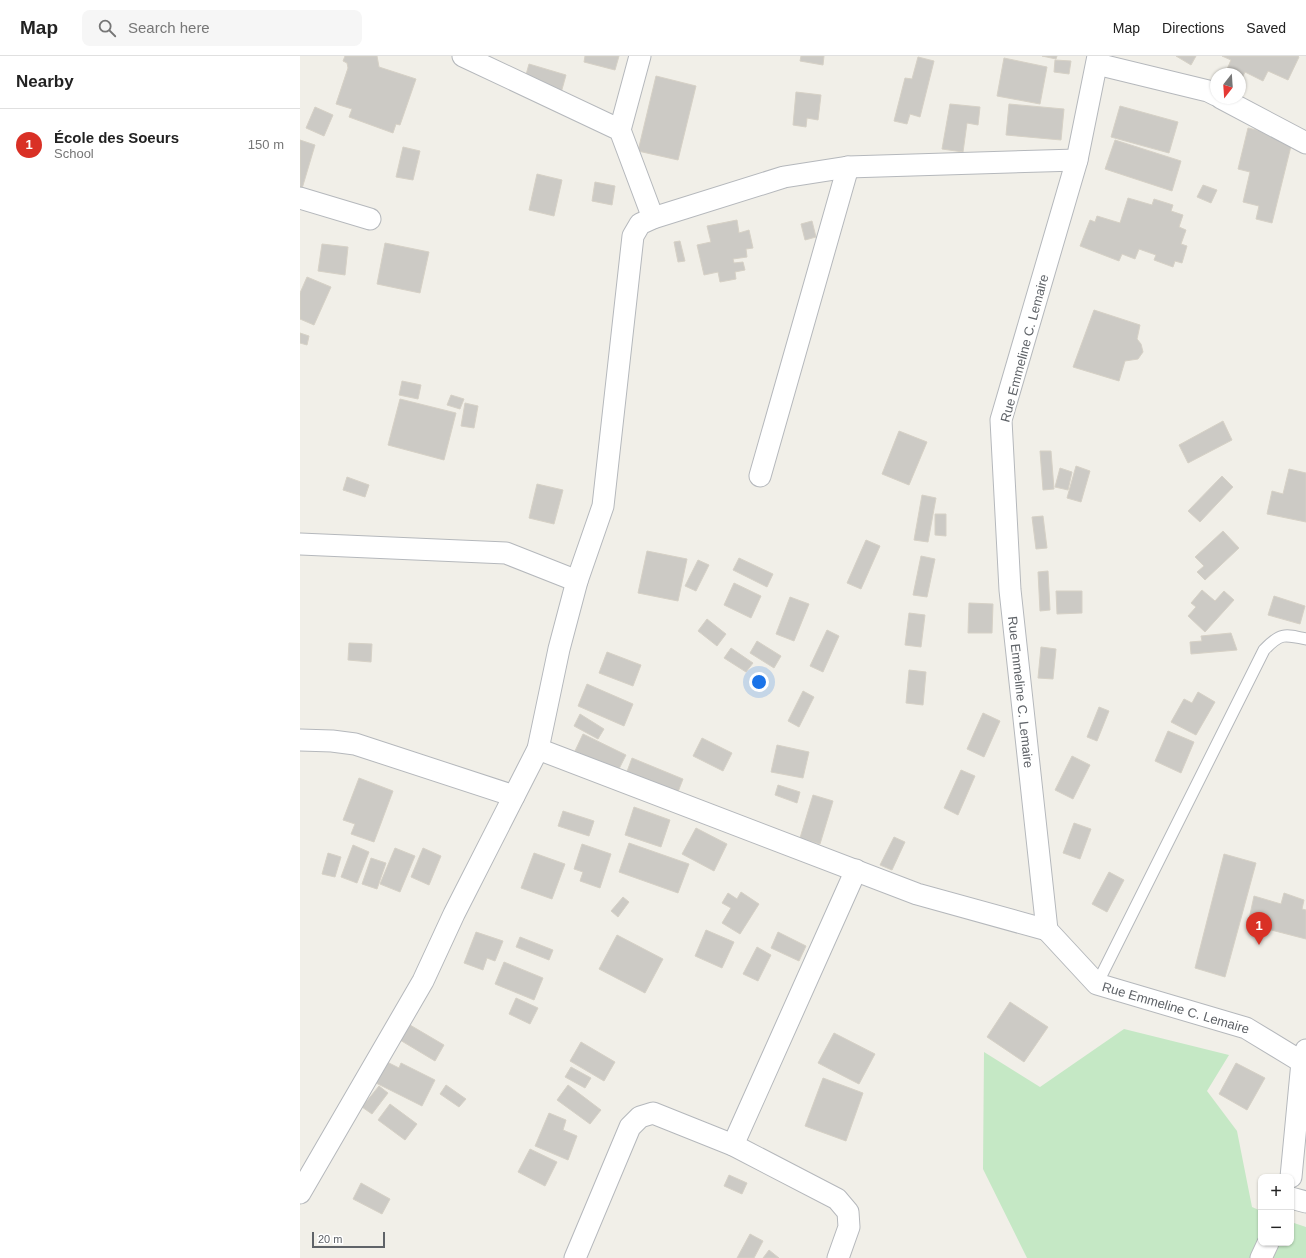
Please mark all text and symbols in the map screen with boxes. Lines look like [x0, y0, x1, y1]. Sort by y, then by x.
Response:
search box [82, 10, 362, 46]
text: Map [20, 17, 58, 38]
icon: search [96, 17, 118, 39]
text: Search here [128, 19, 210, 36]
text: Map [1113, 20, 1140, 36]
text: Directions [1162, 20, 1224, 36]
text: Saved [1246, 20, 1286, 36]
north arrow [1210, 68, 1246, 104]
text: Nearby [16, 72, 74, 91]
text: École des Soeurs [54, 129, 179, 146]
text: 1 [25, 137, 33, 152]
text: 150 m [248, 137, 284, 152]
text: School [54, 146, 94, 161]
street label: Rue Emmeline C. Lemaire [998, 273, 1051, 424]
street label: Rue Emmeline C. Lemaire [1005, 616, 1036, 769]
your location [749, 672, 769, 692]
pin: 1 [1246, 912, 1272, 945]
street label: Rue Emmeline C. Lemaire [1100, 979, 1251, 1037]
map controls [1258, 1174, 1294, 1246]
button: + [1258, 1174, 1294, 1210]
button: − [1258, 1210, 1294, 1246]
scale bar [312, 1230, 385, 1249]
text: 20 m [318, 1233, 342, 1245]

